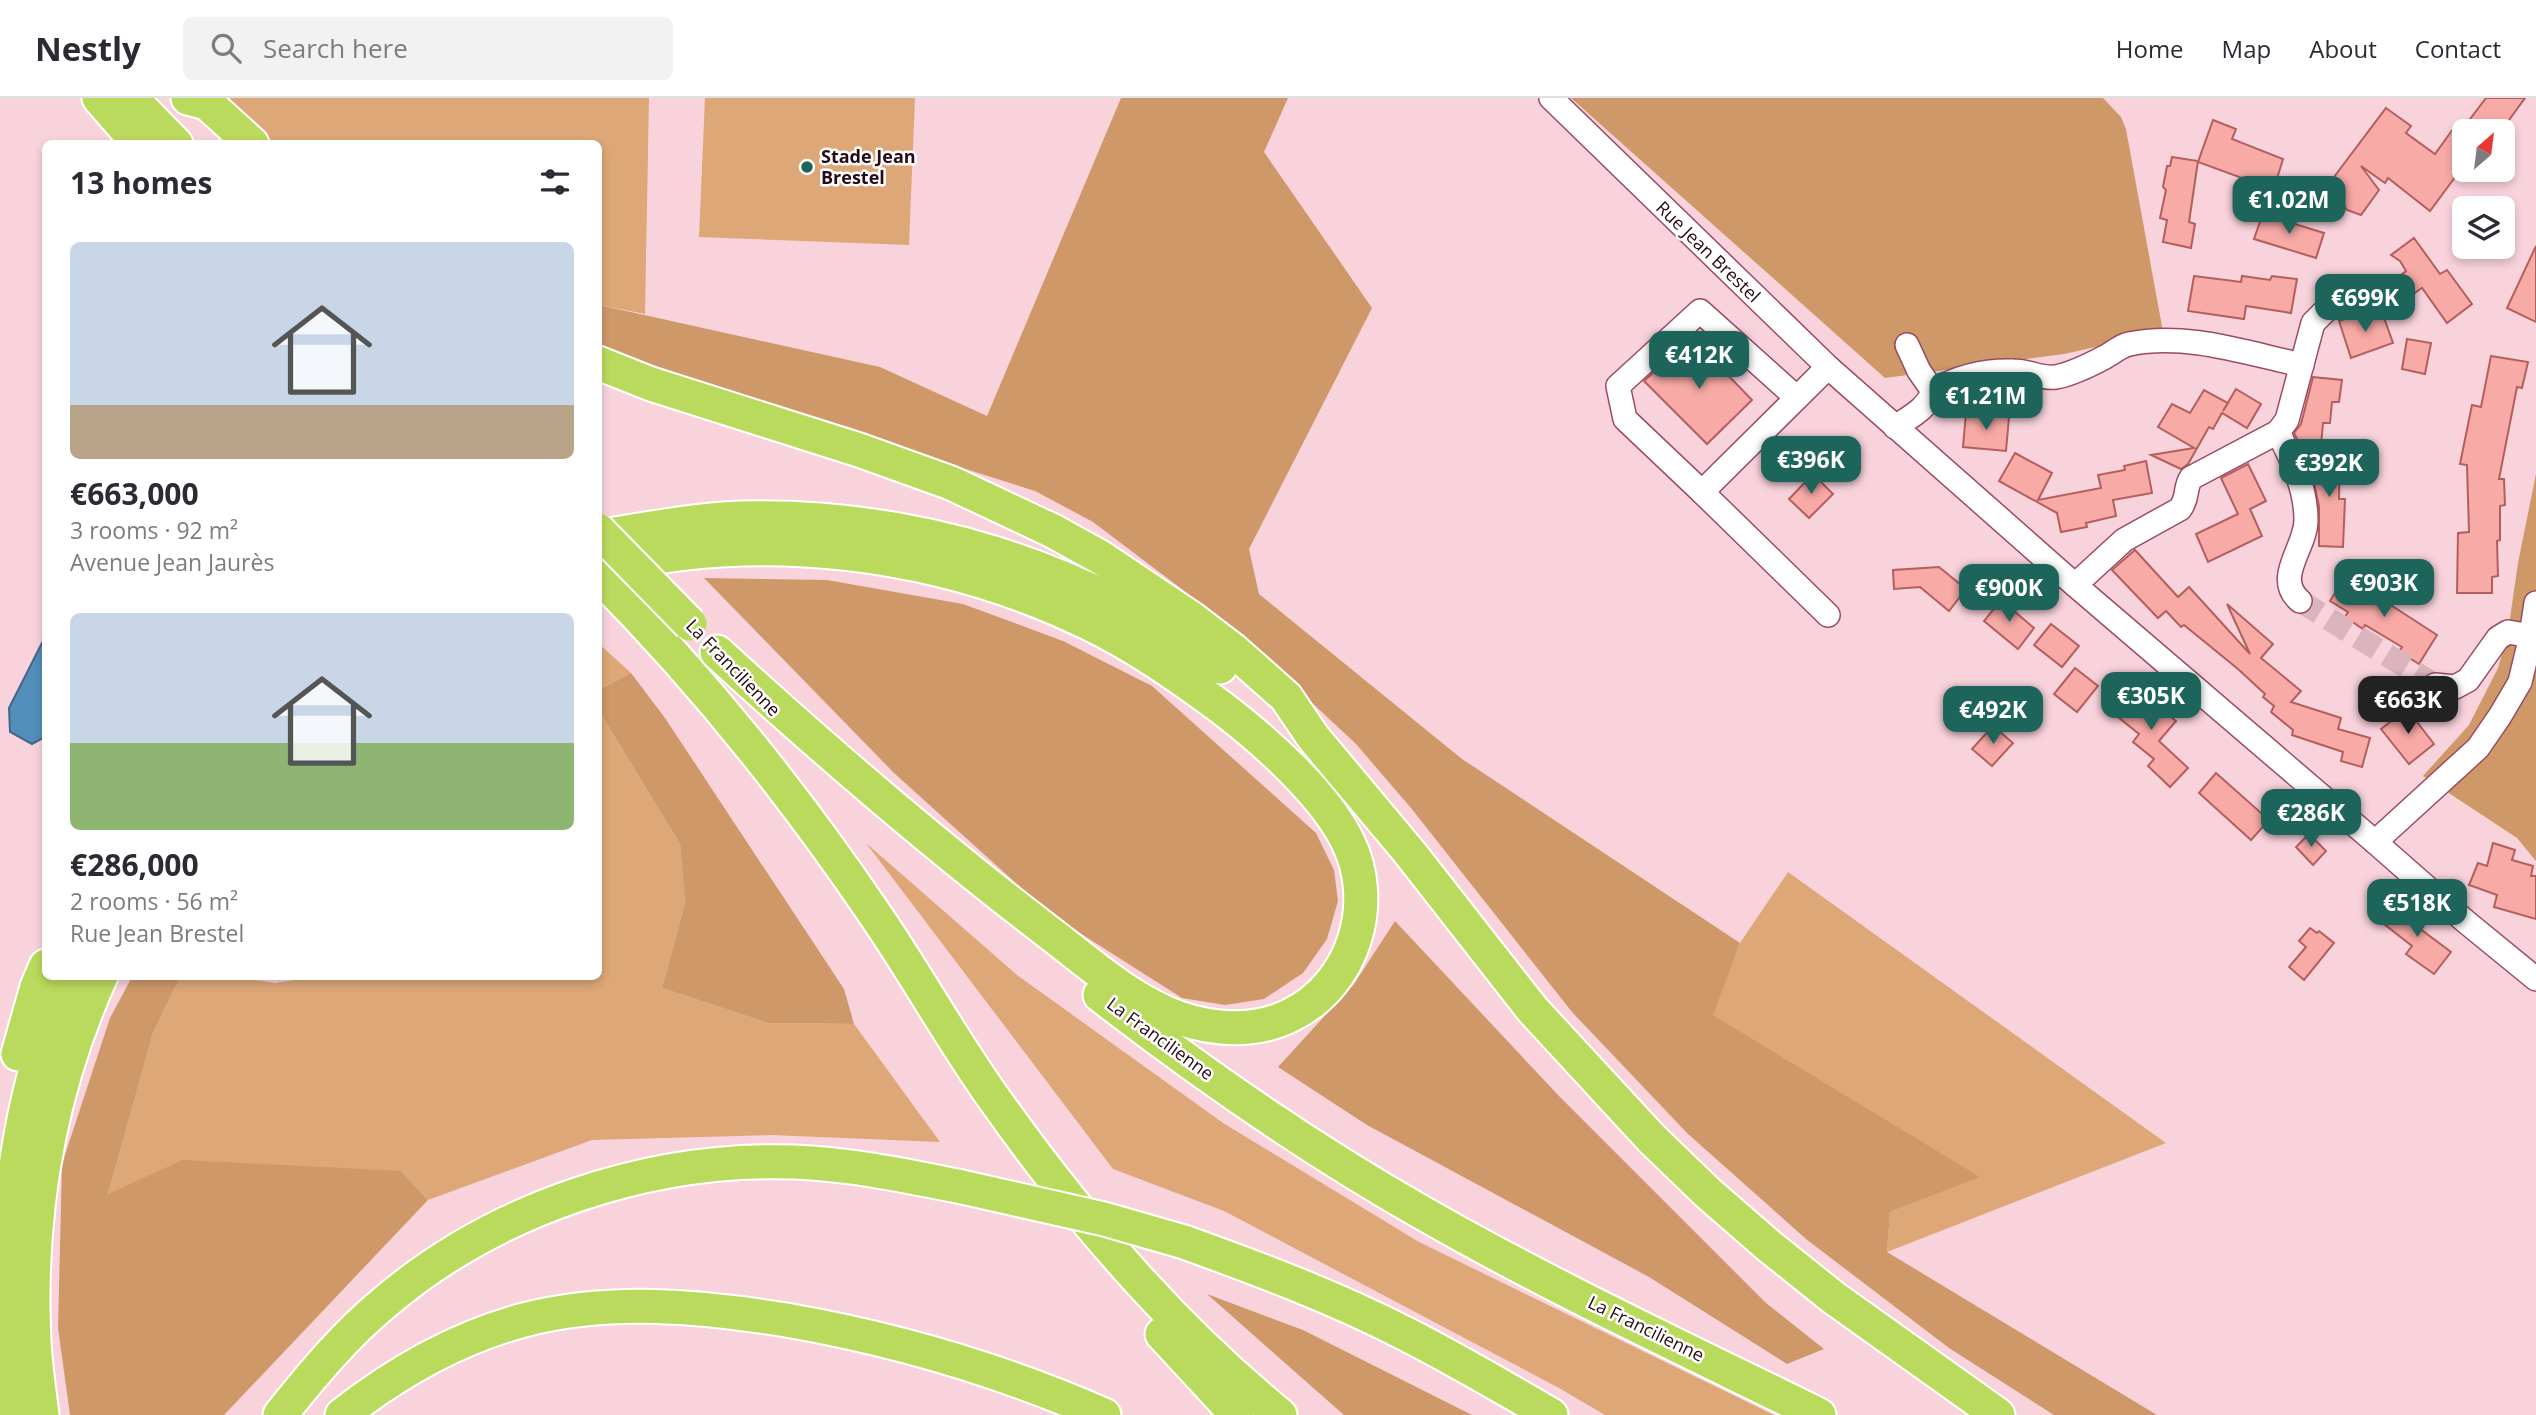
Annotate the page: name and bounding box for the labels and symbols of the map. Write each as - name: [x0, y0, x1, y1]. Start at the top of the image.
- north arrow: [2452, 119, 2515, 182]
- place label: Stade Jean Brestel: [821, 144, 916, 189]
- marker: Stade Jean Brestel: [799, 159, 815, 175]
- pin: €1.02M: [2232, 176, 2346, 236]
- street label: Rue Jean Brestel: [1651, 195, 1766, 307]
- pin: €699K: [2316, 274, 2414, 334]
- pin: €412K: [1650, 331, 1748, 391]
- pin: €1.21M: [1929, 372, 2043, 432]
- pin: €396K: [1762, 436, 1860, 496]
- pin: €392K: [2280, 440, 2378, 499]
- pin: €903K: [2335, 560, 2433, 619]
- pin: €900K: [1960, 564, 2058, 624]
- street label: La Francilienne: [681, 614, 786, 721]
- pin: €305K: [2102, 672, 2200, 732]
- pin: €663K: [2359, 676, 2457, 736]
- pin: €492K: [1944, 686, 2042, 746]
- pin: €286K: [2262, 790, 2360, 849]
- pin: €518K: [2368, 880, 2466, 939]
- street label: La Francilienne: [1102, 991, 1219, 1085]
- street label: La Francilienne: [1584, 1290, 1708, 1367]

